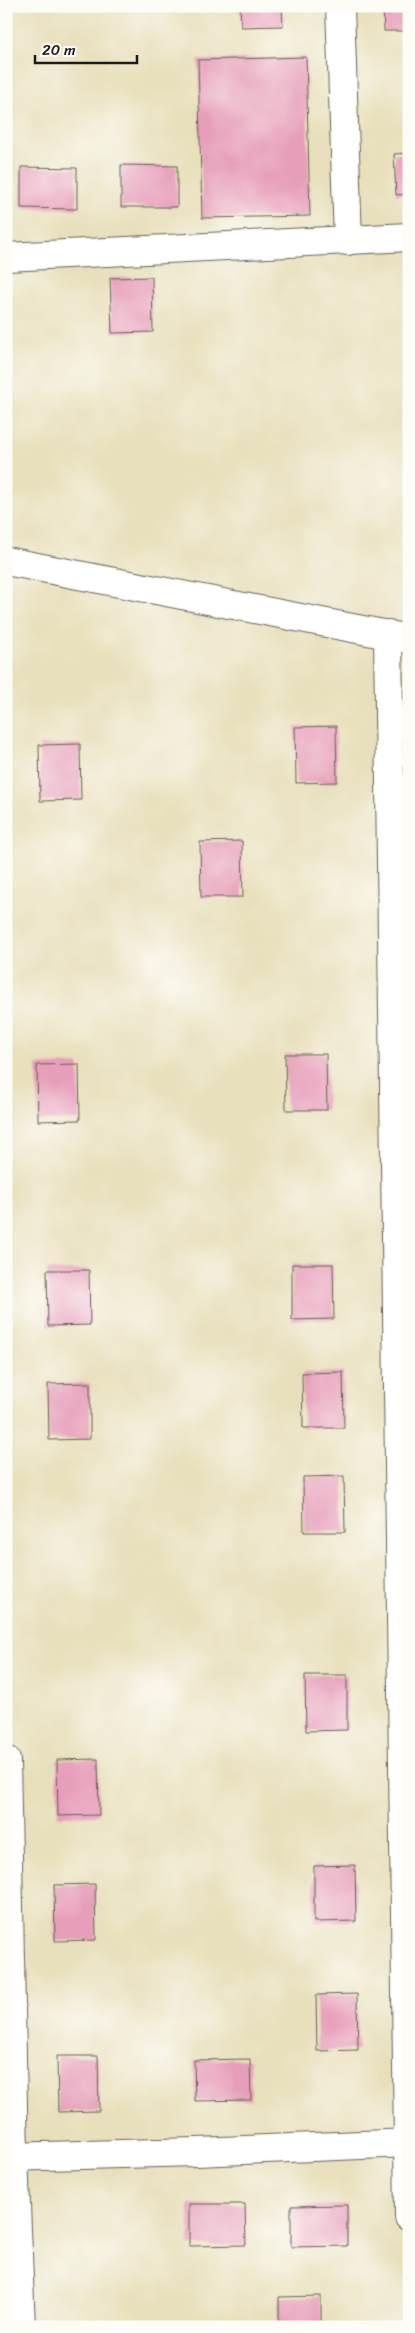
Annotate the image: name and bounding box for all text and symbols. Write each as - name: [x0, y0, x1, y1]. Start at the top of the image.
- scale bar: [35, 32, 138, 64]
- text: 20 m: [42, 37, 76, 63]

